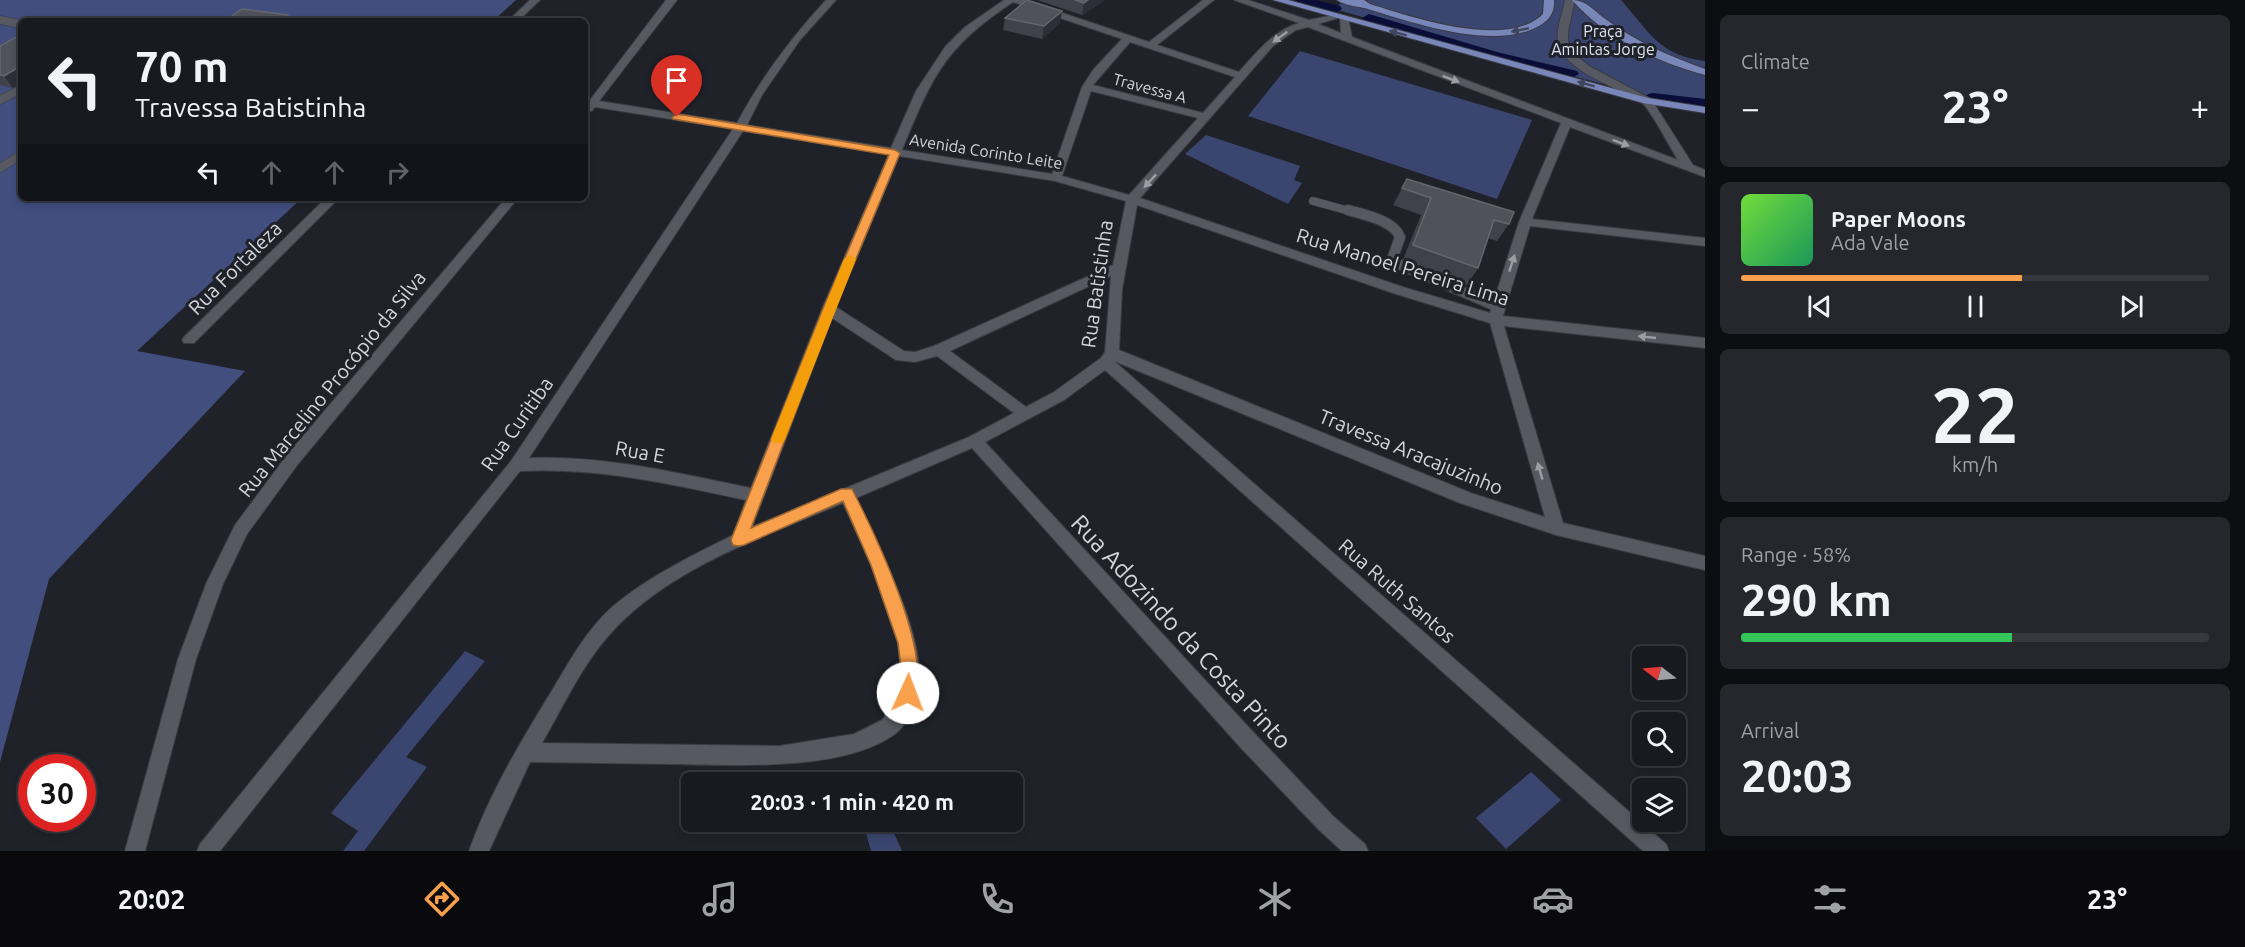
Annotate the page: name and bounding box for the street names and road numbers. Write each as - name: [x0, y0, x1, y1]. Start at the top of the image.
- street label: Travessa A: [1111, 70, 1189, 107]
- street label: Avenida Corinto Leite: [908, 130, 1064, 172]
- street label: Rua Fortaleza: [183, 216, 286, 319]
- street label: Rua Batistinha: [1076, 218, 1117, 349]
- street label: Rua Manoel Pereira Lima: [1294, 223, 1512, 310]
- street label: Rua Marcelino Procópio da Silva: [233, 266, 430, 501]
- street label: Rua Curitiba: [476, 372, 557, 475]
- street label: Travessa Aracajuzinho: [1316, 404, 1507, 499]
- street label: Rua E: [613, 436, 667, 467]
- street label: Rua Adozindo da Costa Pinto: [1066, 509, 1297, 754]
- street label: Rua Ruth Santos: [1334, 534, 1460, 647]

